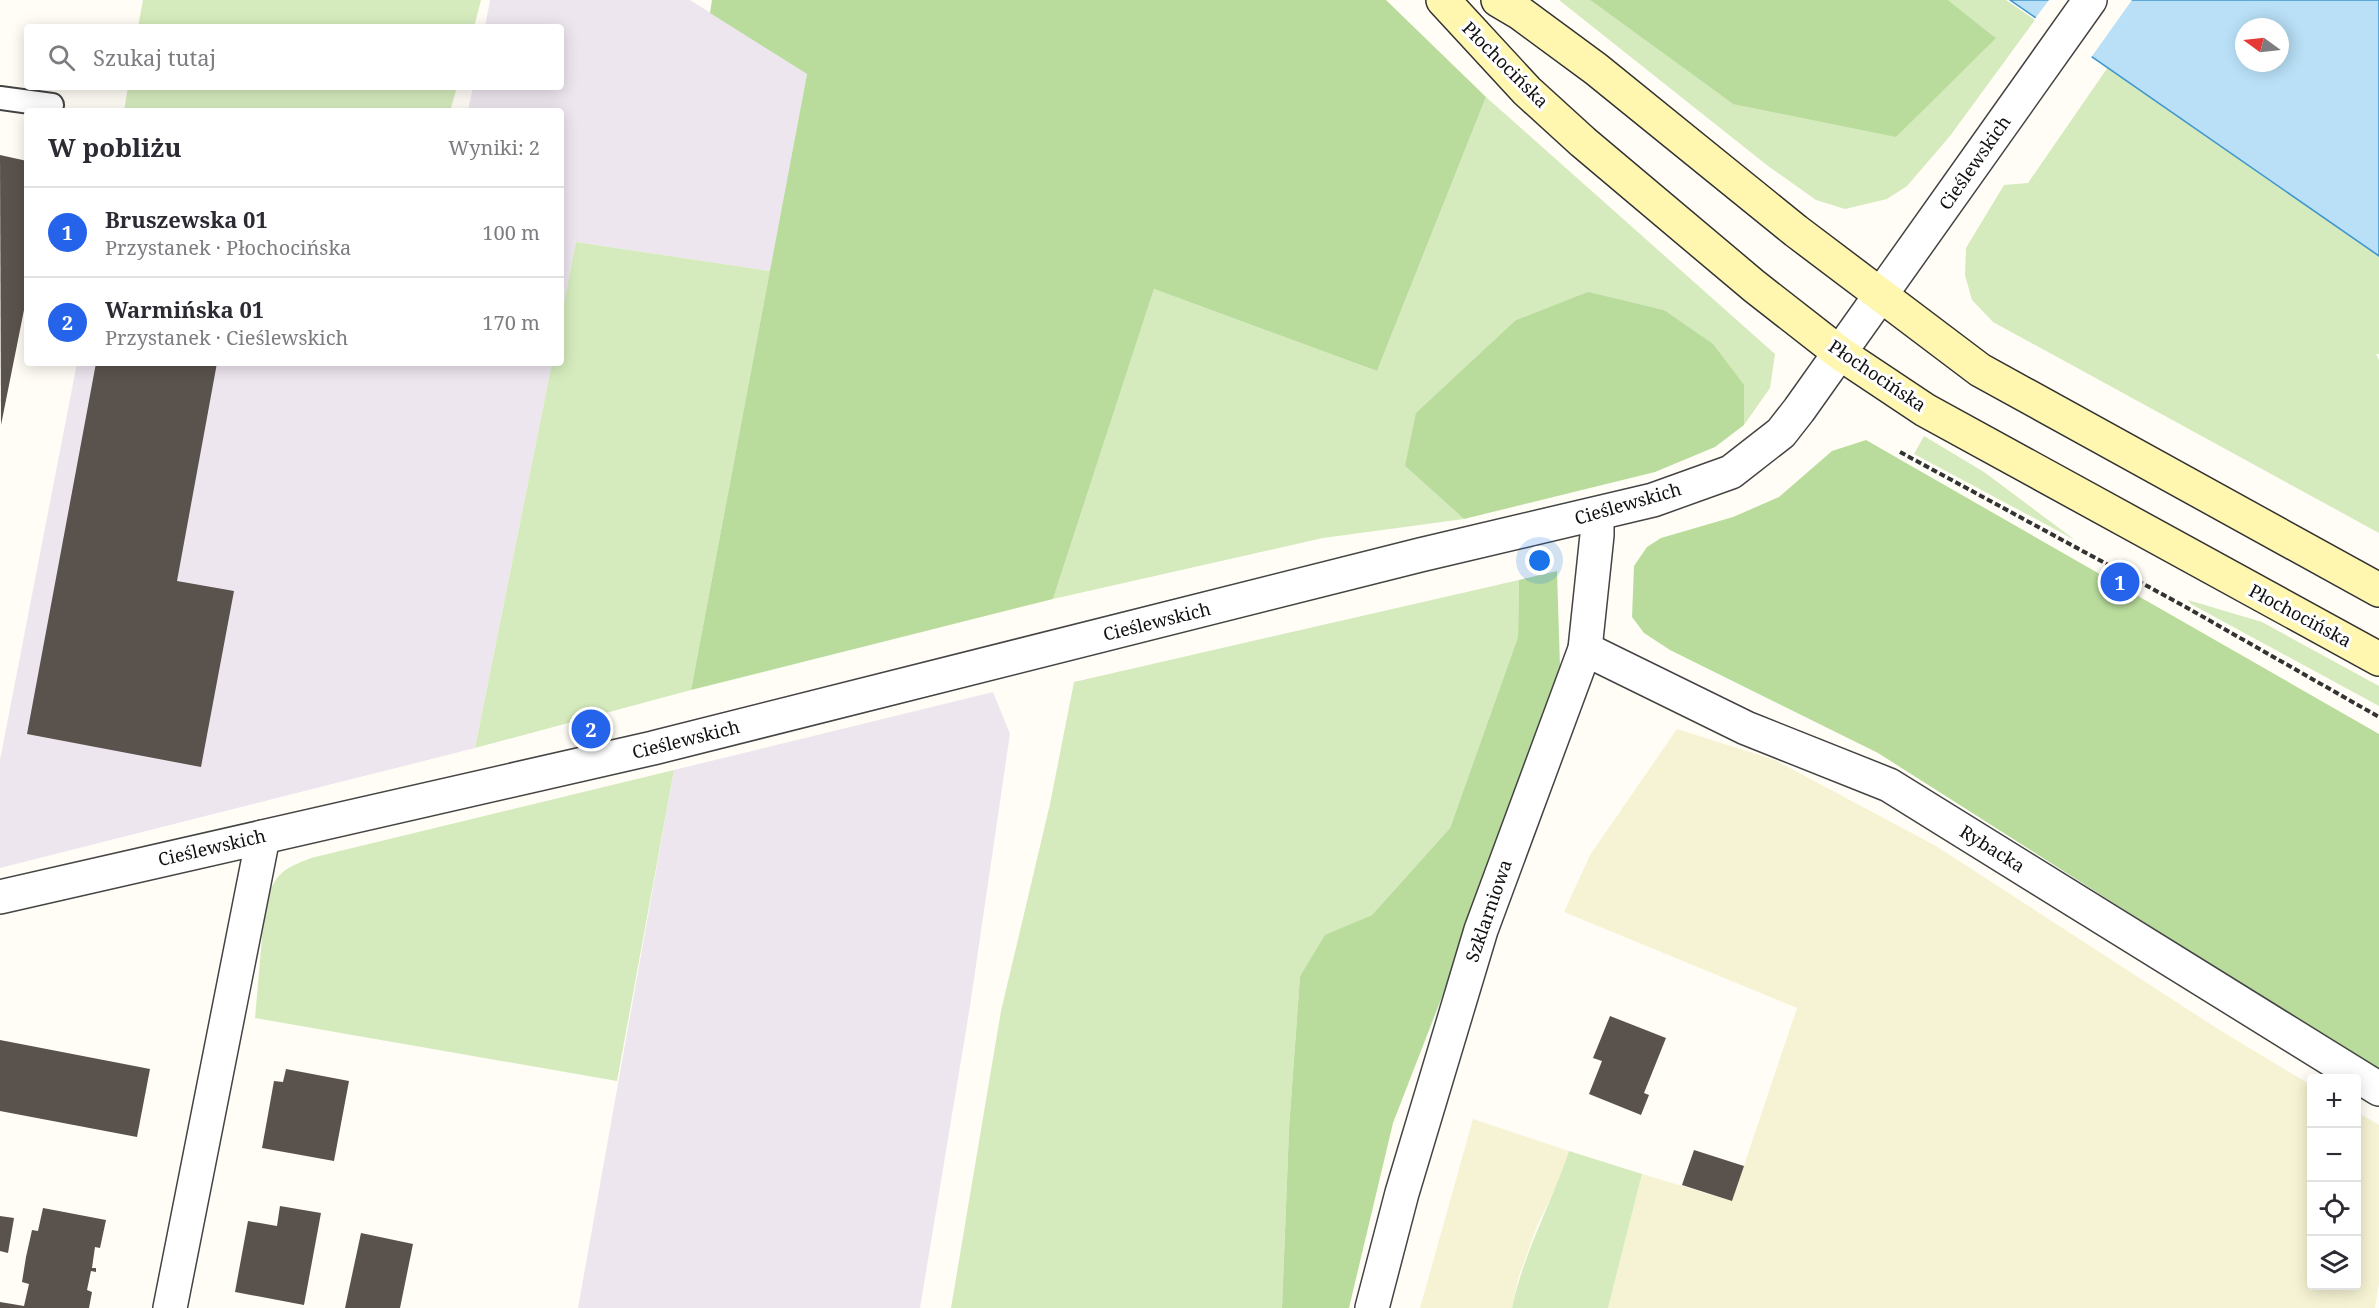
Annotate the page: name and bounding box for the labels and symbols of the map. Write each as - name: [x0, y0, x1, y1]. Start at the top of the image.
- street label: Płochocińska: [1457, 16, 1554, 113]
- north arrow: [2235, 18, 2289, 72]
- street label: Cieślewskich: [1933, 110, 2016, 214]
- street label: Płochocińska: [1824, 334, 1931, 417]
- street label: Cieślewskich: [1572, 476, 1684, 530]
- your location: [1525, 546, 1554, 575]
- pin: 1: [2100, 560, 2140, 604]
- street label: Płochocińska: [2245, 578, 2356, 652]
- street label: Cieślewskich: [1100, 596, 1213, 646]
- pin: 2: [572, 706, 610, 752]
- street label: Cieślewskich: [629, 714, 742, 764]
- street label: Rybacka: [1956, 819, 2030, 877]
- street label: Cieślewskich: [155, 823, 268, 871]
- street label: Szklarniowa: [1459, 856, 1517, 965]

